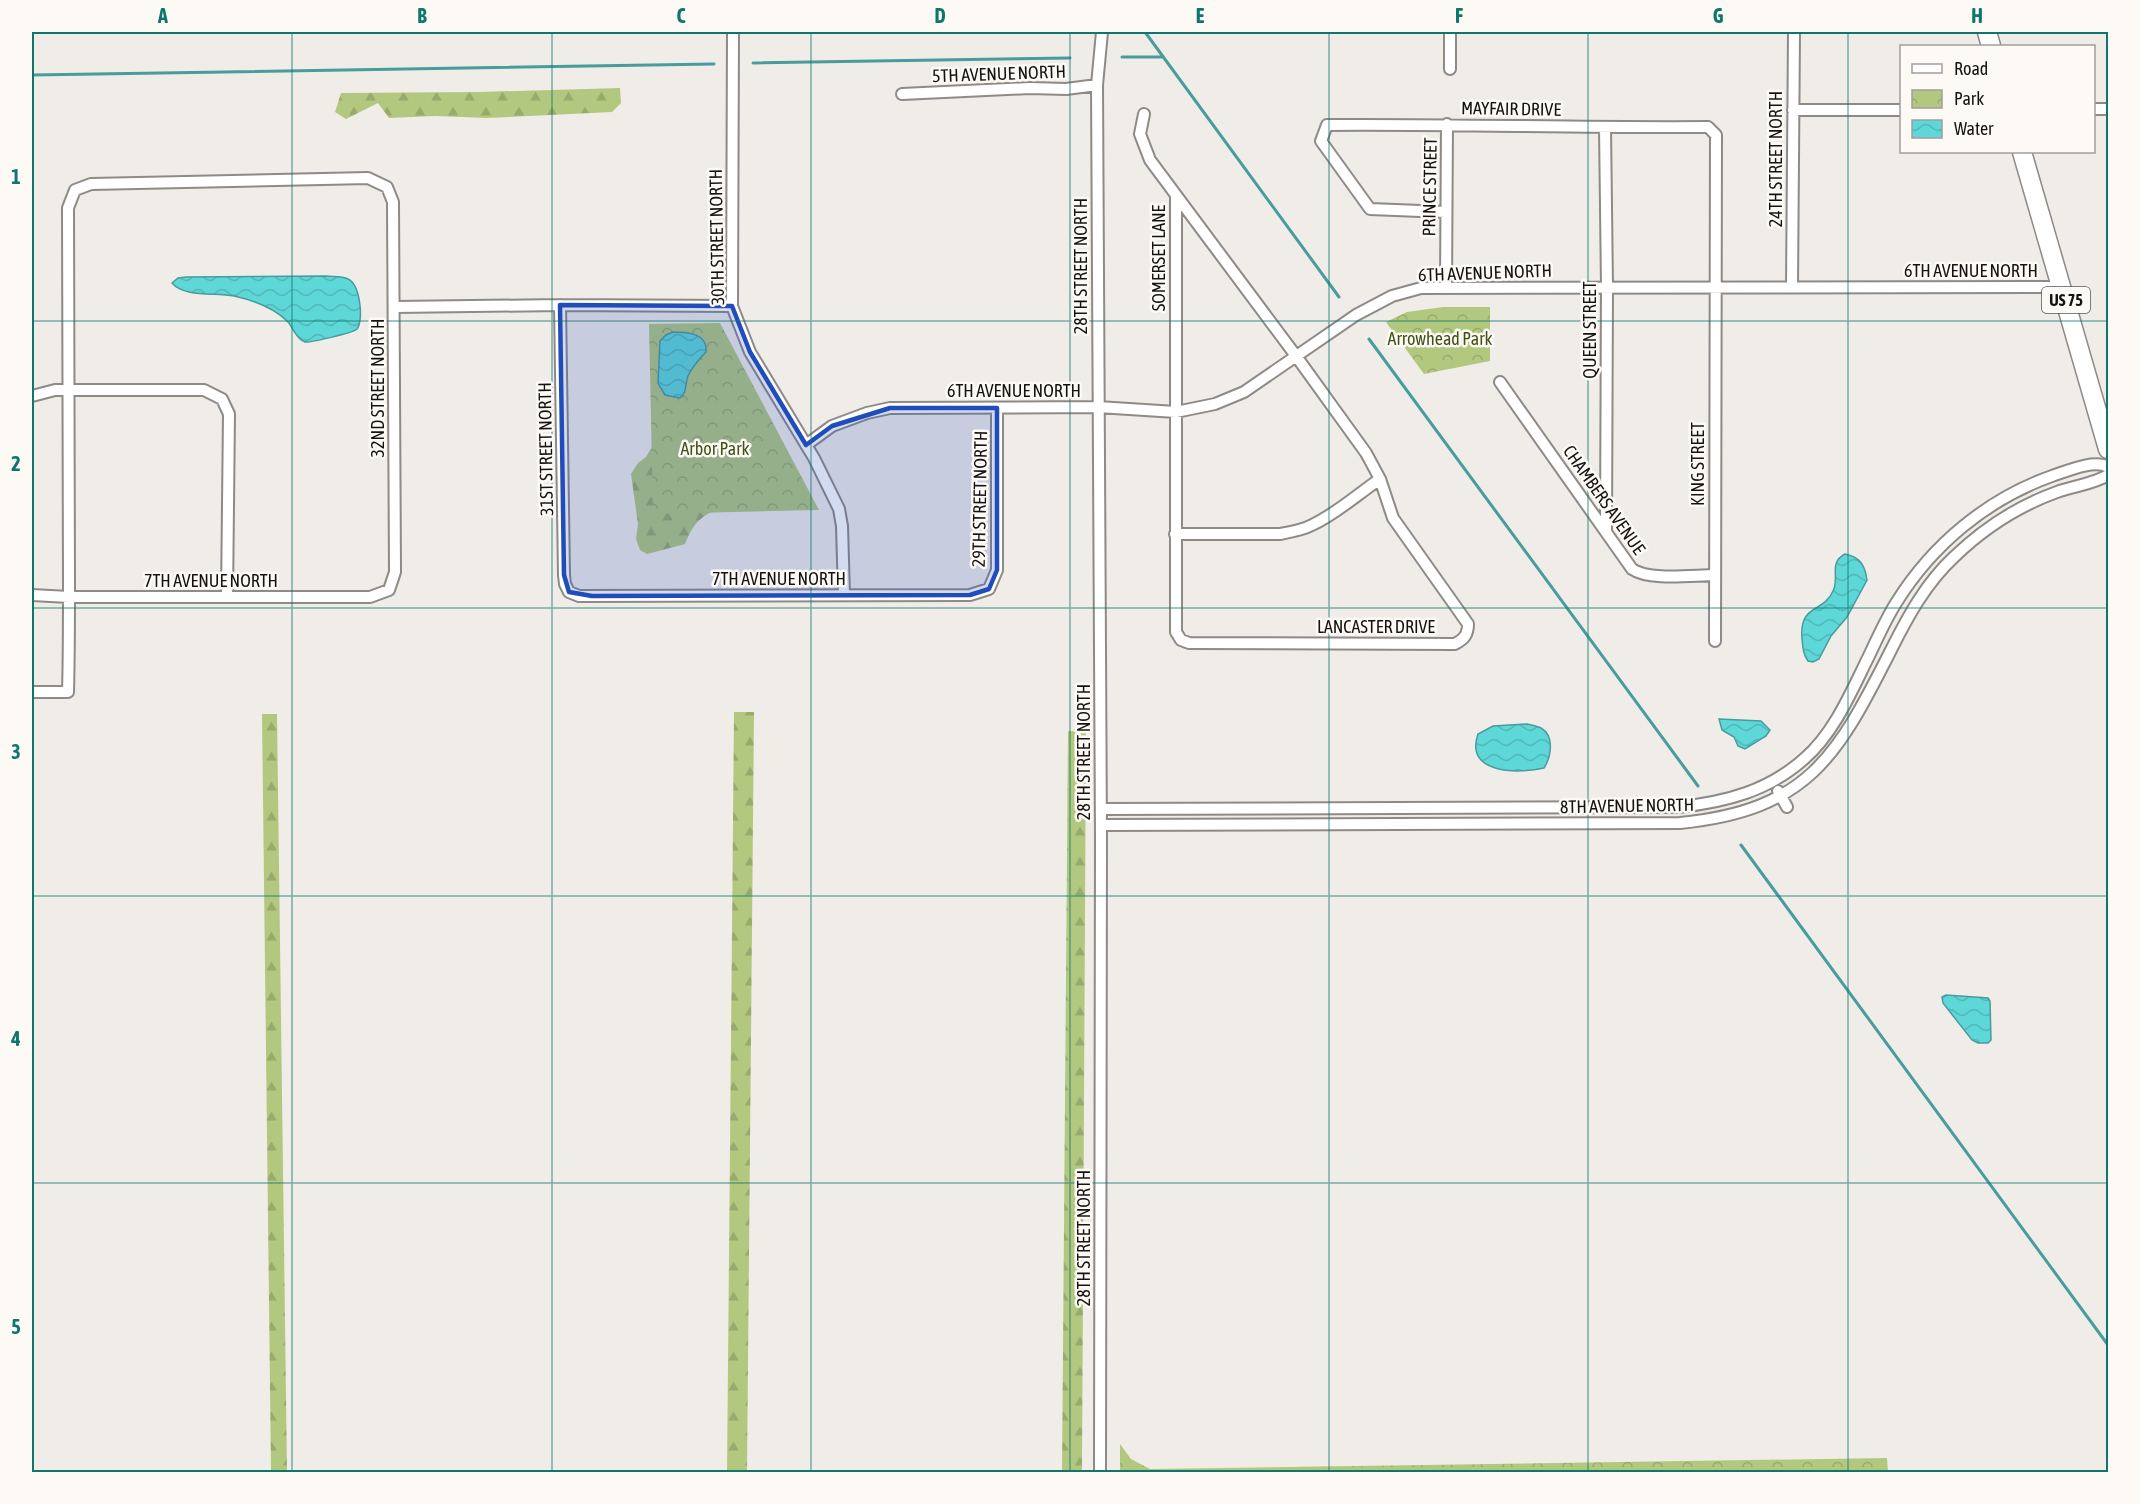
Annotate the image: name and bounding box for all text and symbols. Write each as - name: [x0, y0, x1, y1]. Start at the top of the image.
- text: A: [157, 4, 168, 27]
- text: B: [417, 4, 427, 27]
- text: C: [677, 4, 686, 27]
- text: D: [934, 4, 946, 27]
- text: E: [1196, 4, 1205, 27]
- text: F: [1455, 4, 1463, 27]
- text: G: [1713, 4, 1724, 27]
- text: H: [1971, 4, 1983, 27]
- legend: [1900, 45, 2095, 153]
- text: Road: [1954, 58, 1988, 79]
- street label: 5TH AVENUE NORTH: [932, 61, 1066, 86]
- text: Park: [1954, 88, 1984, 109]
- street label: 24TH STREET NORTH: [1765, 91, 1786, 227]
- street label: MAYFAIR DRIVE: [1461, 97, 1561, 120]
- text: Water: [1954, 118, 1994, 139]
- street label: PRINCE STREET: [1418, 137, 1441, 237]
- text: 1: [11, 165, 21, 188]
- street label: 30TH STREET NORTH: [705, 169, 728, 305]
- street label: 28TH STREET NORTH: [1070, 198, 1091, 334]
- street label: SOMERSET LANE: [1148, 204, 1169, 311]
- street label: 6TH AVENUE NORTH: [1418, 260, 1552, 285]
- street label: 6TH AVENUE NORTH: [1904, 260, 2038, 281]
- street label: QUEEN STREET: [1579, 281, 1600, 379]
- road number: US 75: [2042, 287, 2090, 313]
- street label: 32ND STREET NORTH: [367, 319, 388, 457]
- park label: Arrowhead Park: [1388, 328, 1492, 349]
- street label: 6TH AVENUE NORTH: [947, 380, 1081, 401]
- street label: 31ST STREET NORTH: [534, 382, 557, 516]
- street label: KING STREET: [1687, 422, 1708, 506]
- street label: 29TH STREET NORTH: [968, 431, 991, 567]
- park label: Arbor Park: [681, 438, 750, 459]
- street label: CHAMBERS AVENUE: [1559, 441, 1650, 559]
- text: 2: [11, 452, 21, 475]
- street label: 7TH AVENUE NORTH: [712, 568, 846, 589]
- street label: 7TH AVENUE NORTH: [144, 570, 278, 591]
- street label: LANCASTER DRIVE: [1317, 616, 1435, 637]
- street label: 28TH STREET NORTH: [1073, 684, 1094, 820]
- text: 3: [11, 740, 21, 763]
- street label: 8TH AVENUE NORTH: [1560, 794, 1694, 817]
- text: 4: [10, 1027, 21, 1050]
- street label: 28TH STREET NORTH: [1073, 1170, 1094, 1306]
- text: 5: [11, 1315, 21, 1338]

